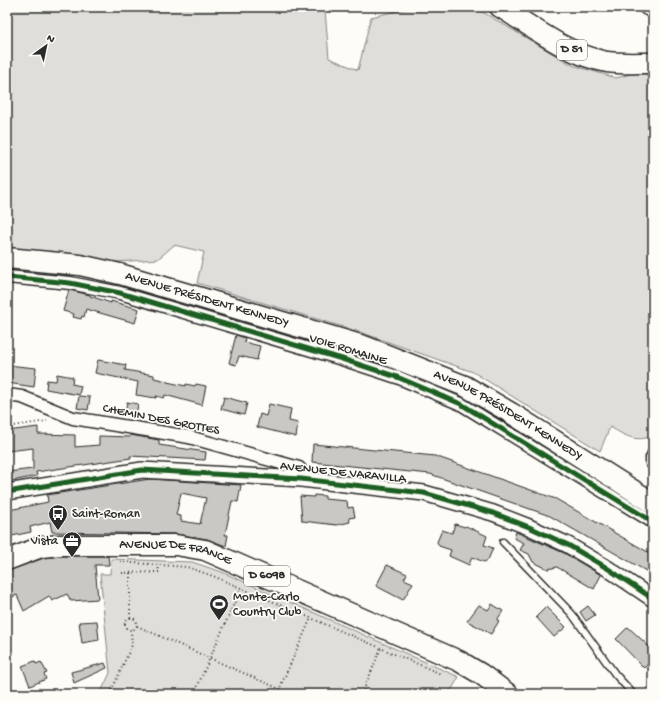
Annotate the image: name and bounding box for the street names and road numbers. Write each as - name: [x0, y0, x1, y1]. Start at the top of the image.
- road number: D 51: [557, 40, 587, 60]
- street label: AVENUE PRÉSIDENT KENNEDY: [123, 268, 290, 331]
- street label: VOIE ROMAINE: [306, 331, 389, 369]
- street label: AVENUE PRÉSIDENT KENNEDY: [431, 367, 585, 464]
- street label: CHEMIN DES GROTTES: [101, 401, 222, 439]
- street label: AVENUE DE VARAVILLA: [279, 459, 408, 487]
- street label: AVENUE DE FRANCE: [119, 538, 235, 569]
- road number: D 6098: [244, 566, 290, 586]

